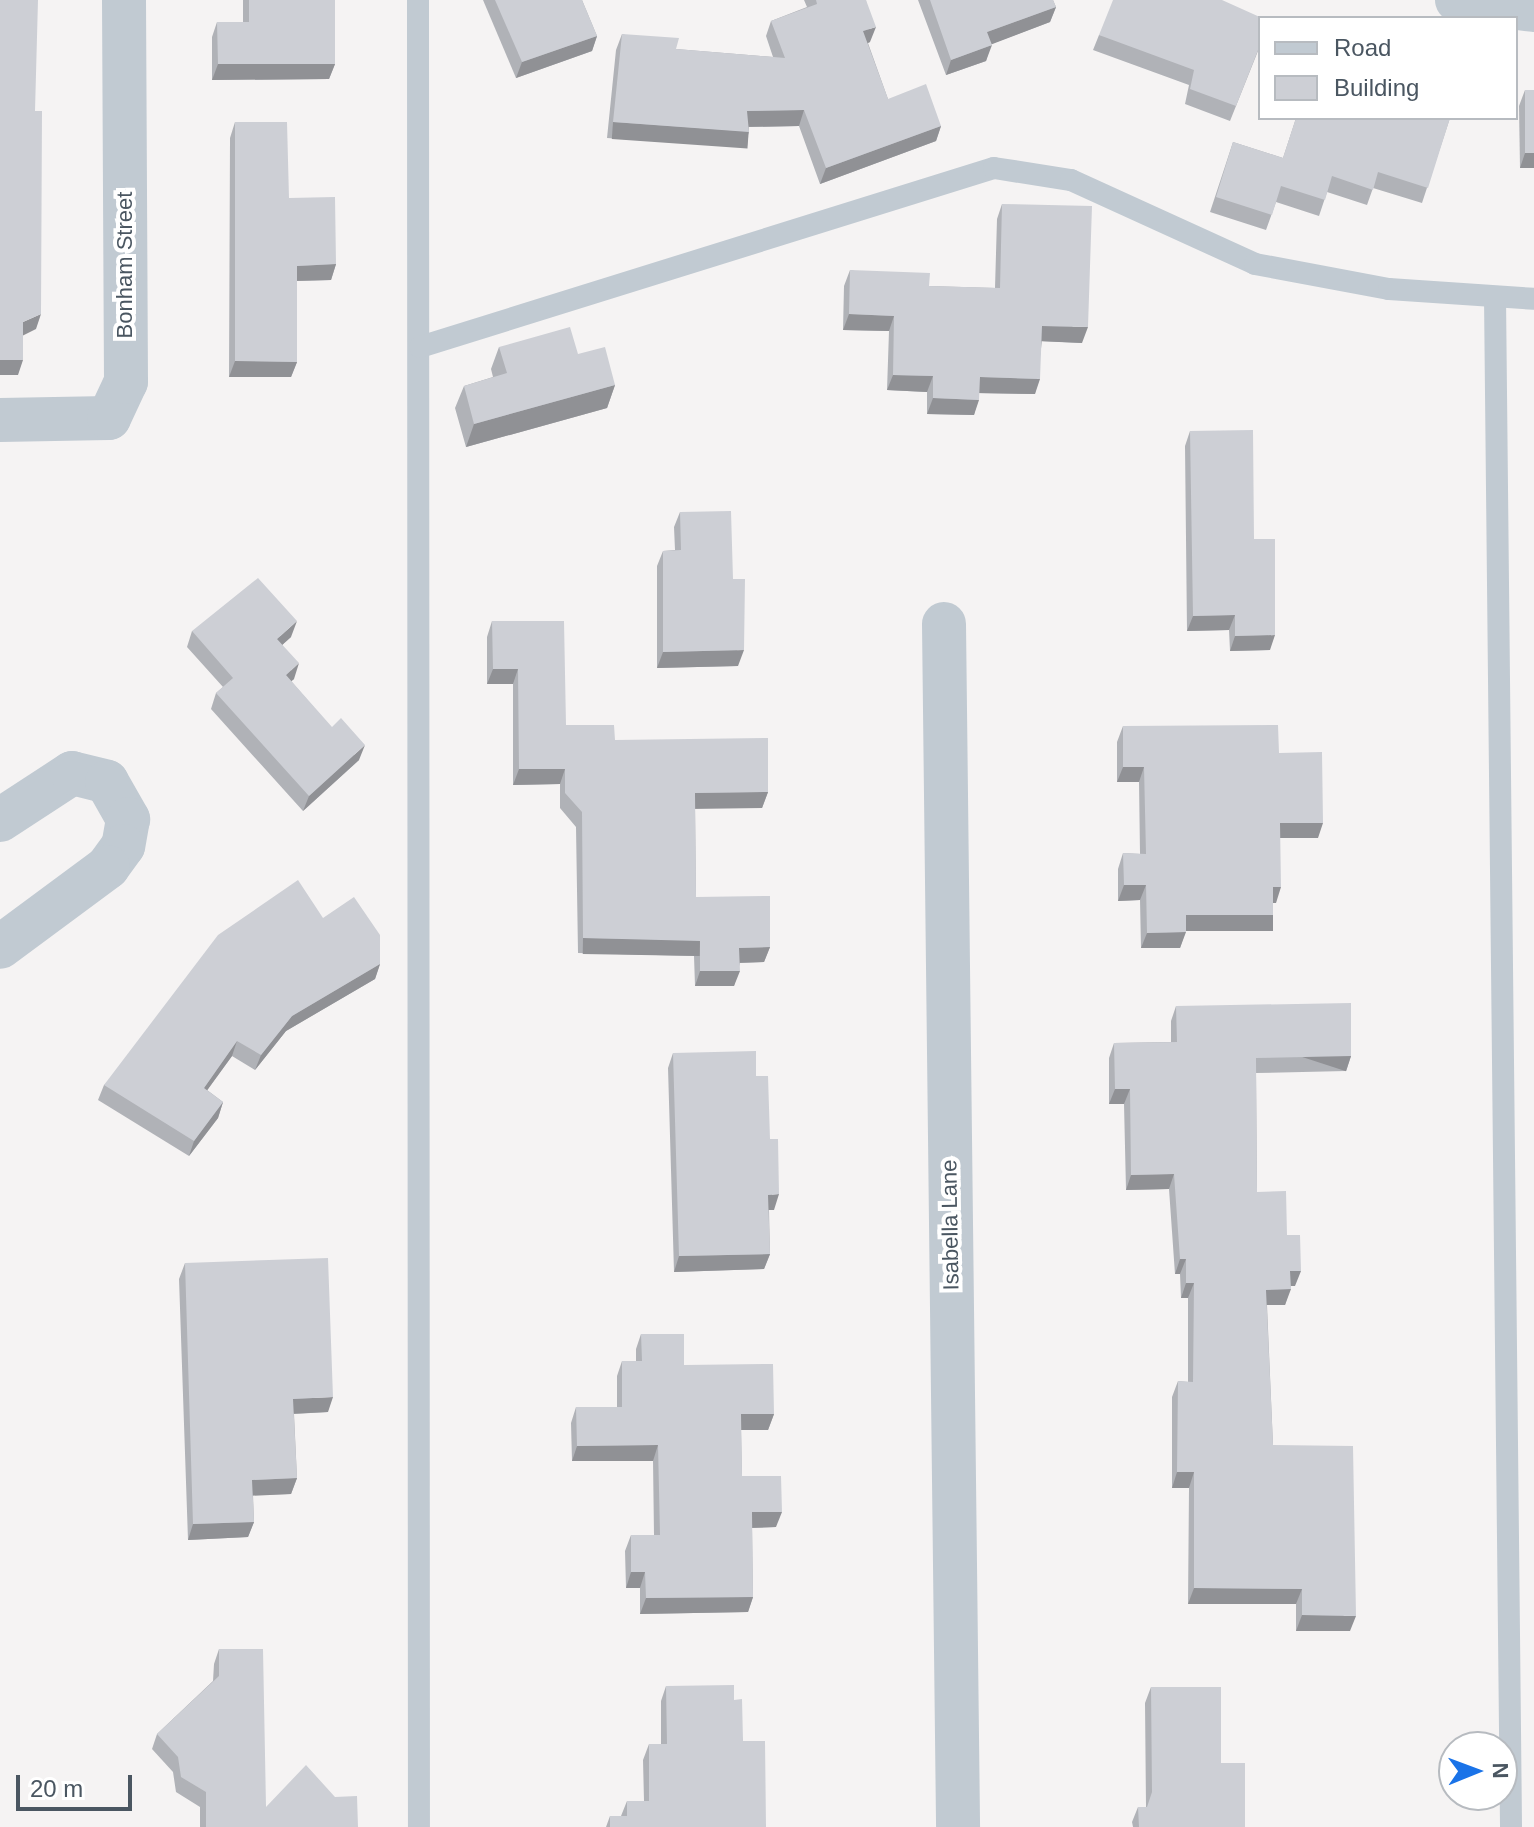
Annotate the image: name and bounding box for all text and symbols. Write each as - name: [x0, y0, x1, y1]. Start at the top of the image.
- legend: [1258, 16, 1518, 120]
- text: Road: [1334, 34, 1391, 61]
- text: Building: [1334, 74, 1419, 101]
- street label: Bonham Street: [112, 192, 138, 338]
- street label: Isabella Lane: [936, 1159, 964, 1291]
- north arrow: [1438, 1731, 1518, 1811]
- scale bar: [20, 1759, 136, 1809]
- text: N: [1488, 1762, 1513, 1779]
- text: 20 m: [30, 1775, 83, 1802]

